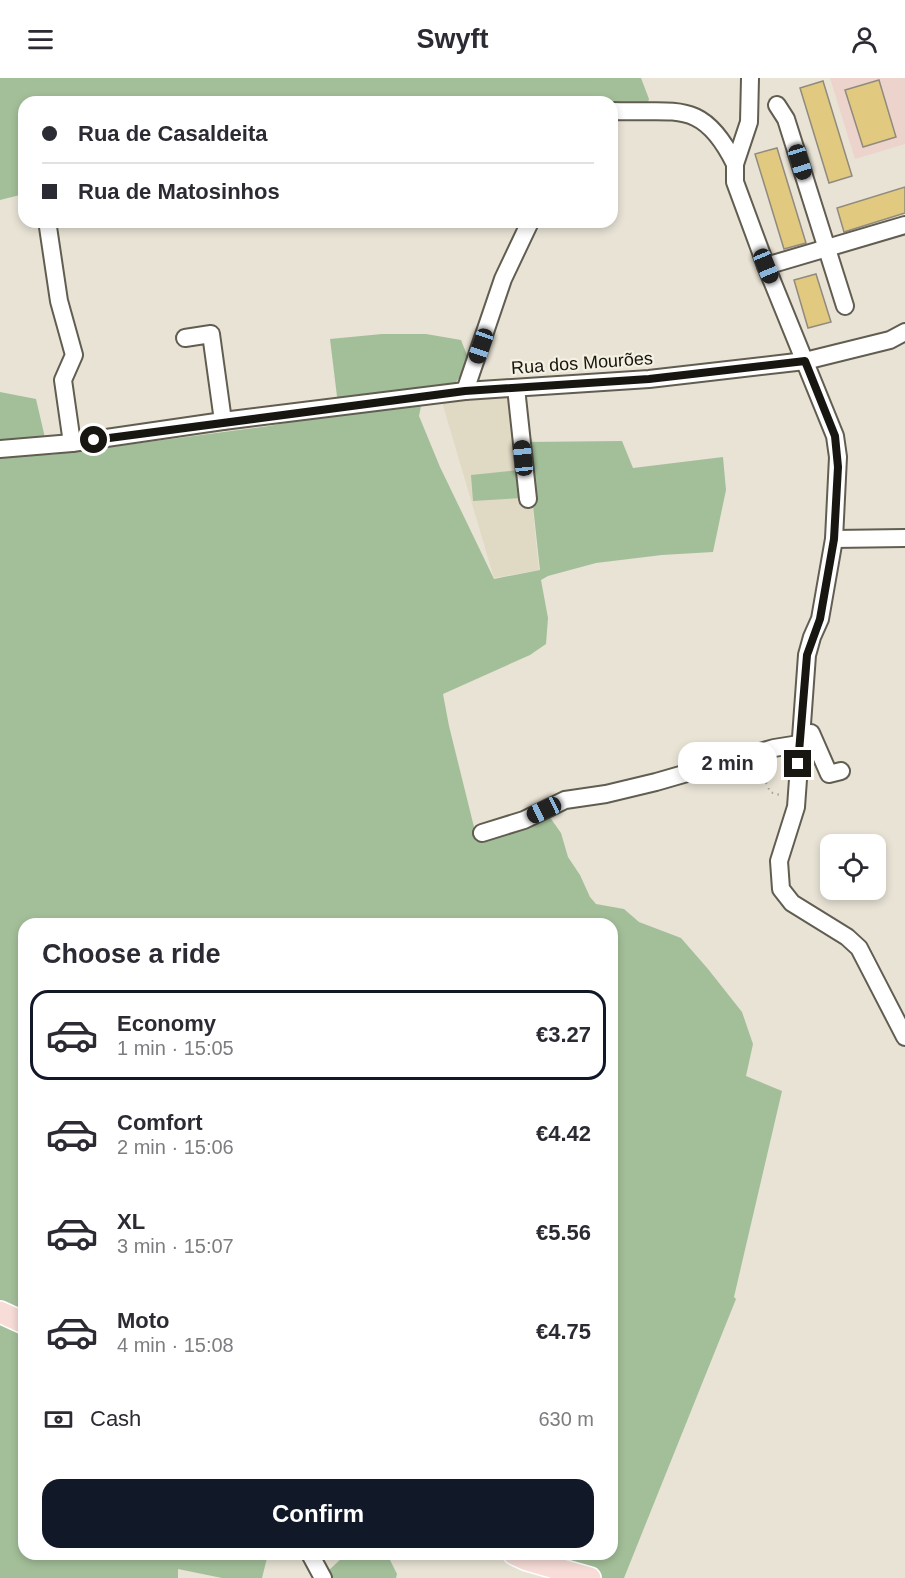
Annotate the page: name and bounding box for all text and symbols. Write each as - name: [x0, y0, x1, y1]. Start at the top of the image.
- icon: menu: [24, 23, 57, 56]
- icon: person: [848, 23, 881, 56]
- text: Swyft: [416, 24, 489, 54]
- text: Rua de Casaldeita: [78, 121, 268, 146]
- car: [786, 142, 814, 182]
- text: Rua de Matosinhos: [78, 179, 280, 204]
- car: [751, 246, 781, 286]
- car: [467, 326, 495, 366]
- street label: Rua dos Mourões: [510, 348, 654, 378]
- route start: [80, 426, 107, 453]
- car: [512, 439, 534, 477]
- callout: 2 min: [678, 743, 777, 785]
- route end: [784, 750, 811, 777]
- text: 2 min: [701, 752, 754, 774]
- car: [524, 794, 564, 826]
- map controls: [820, 834, 886, 900]
- button: locate: [820, 834, 886, 900]
- text: Choose a ride: [42, 939, 221, 969]
- icon: car: [45, 1008, 99, 1062]
- text: Economy: [117, 1011, 216, 1036]
- text: €3.27: [536, 1022, 591, 1047]
- text: 1 min · 15:05: [117, 1037, 234, 1059]
- icon: car: [45, 1107, 99, 1161]
- text: Comfort: [117, 1110, 203, 1135]
- text: €4.42: [536, 1121, 591, 1146]
- text: 2 min · 15:06: [117, 1136, 234, 1158]
- icon: car: [45, 1206, 99, 1260]
- text: XL: [117, 1209, 145, 1234]
- text: €5.56: [536, 1220, 591, 1245]
- text: 3 min · 15:07: [117, 1235, 234, 1257]
- icon: car: [45, 1305, 99, 1359]
- text: Moto: [117, 1308, 170, 1333]
- text: €4.75: [536, 1319, 591, 1344]
- text: 4 min · 15:08: [117, 1334, 234, 1356]
- icon: cash: [42, 1403, 75, 1436]
- text: Cash: [90, 1406, 141, 1431]
- text: 630 m: [538, 1408, 594, 1430]
- button: Confirm: [42, 1479, 594, 1548]

